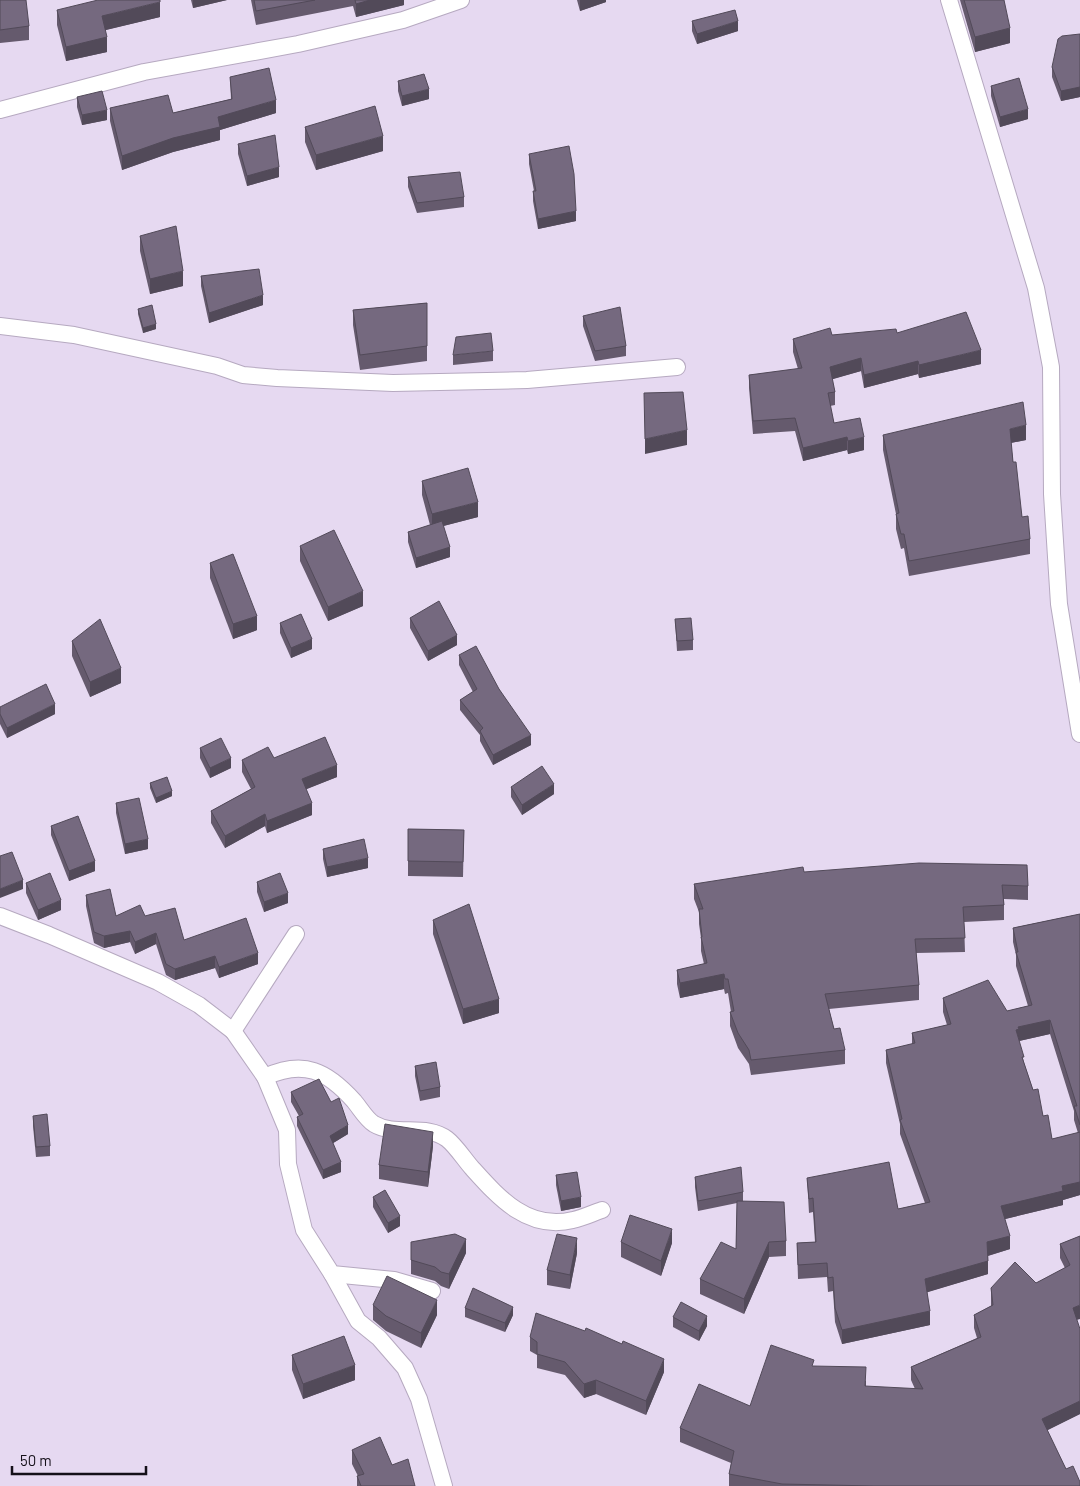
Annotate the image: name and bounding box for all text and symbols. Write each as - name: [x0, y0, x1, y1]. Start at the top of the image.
- scale bar: [12, 1444, 146, 1476]
- text: 50 m: [20, 1451, 52, 1469]

